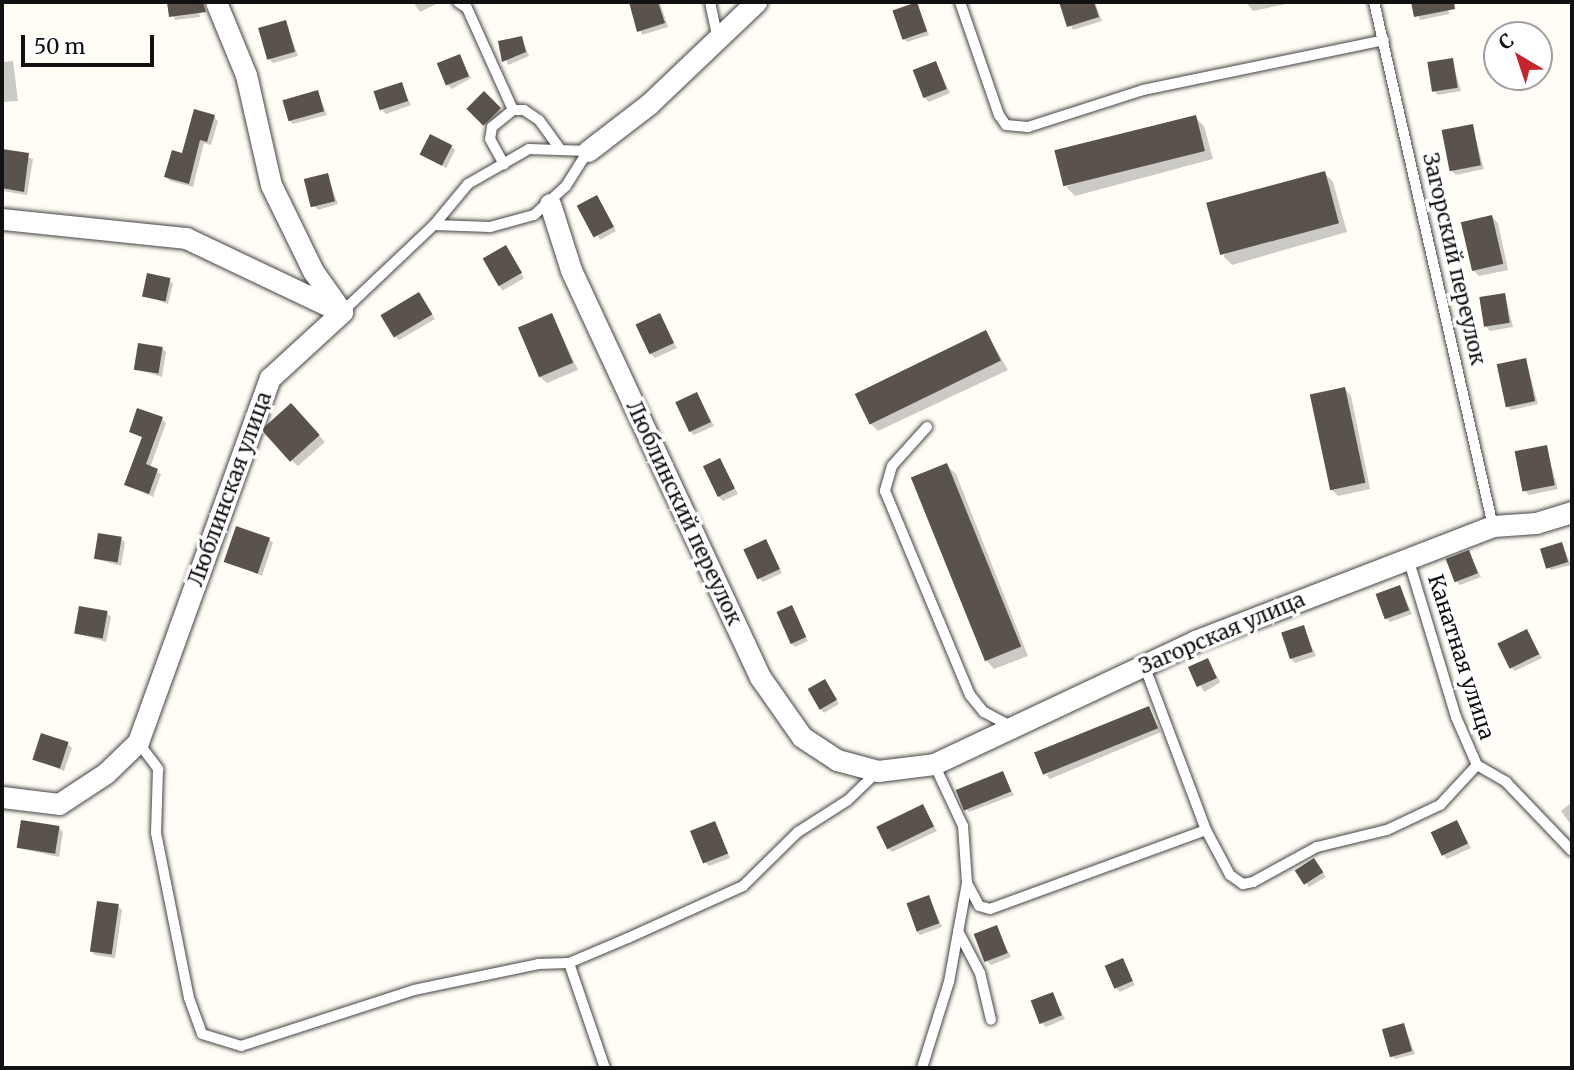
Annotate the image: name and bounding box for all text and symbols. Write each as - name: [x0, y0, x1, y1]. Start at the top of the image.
- scale bar: [24, 21, 158, 65]
- north arrow: [1483, 21, 1553, 91]
- text: С: [1494, 28, 1518, 55]
- text: 50 m: [34, 33, 85, 60]
- street label: Загорский переулок: [1417, 150, 1491, 368]
- street label: Люблинская улица: [183, 388, 277, 590]
- street label: Люблинский переулок: [621, 397, 747, 629]
- street label: Канатная улица: [1422, 571, 1500, 743]
- street label: Загорская улица: [1135, 587, 1309, 679]

